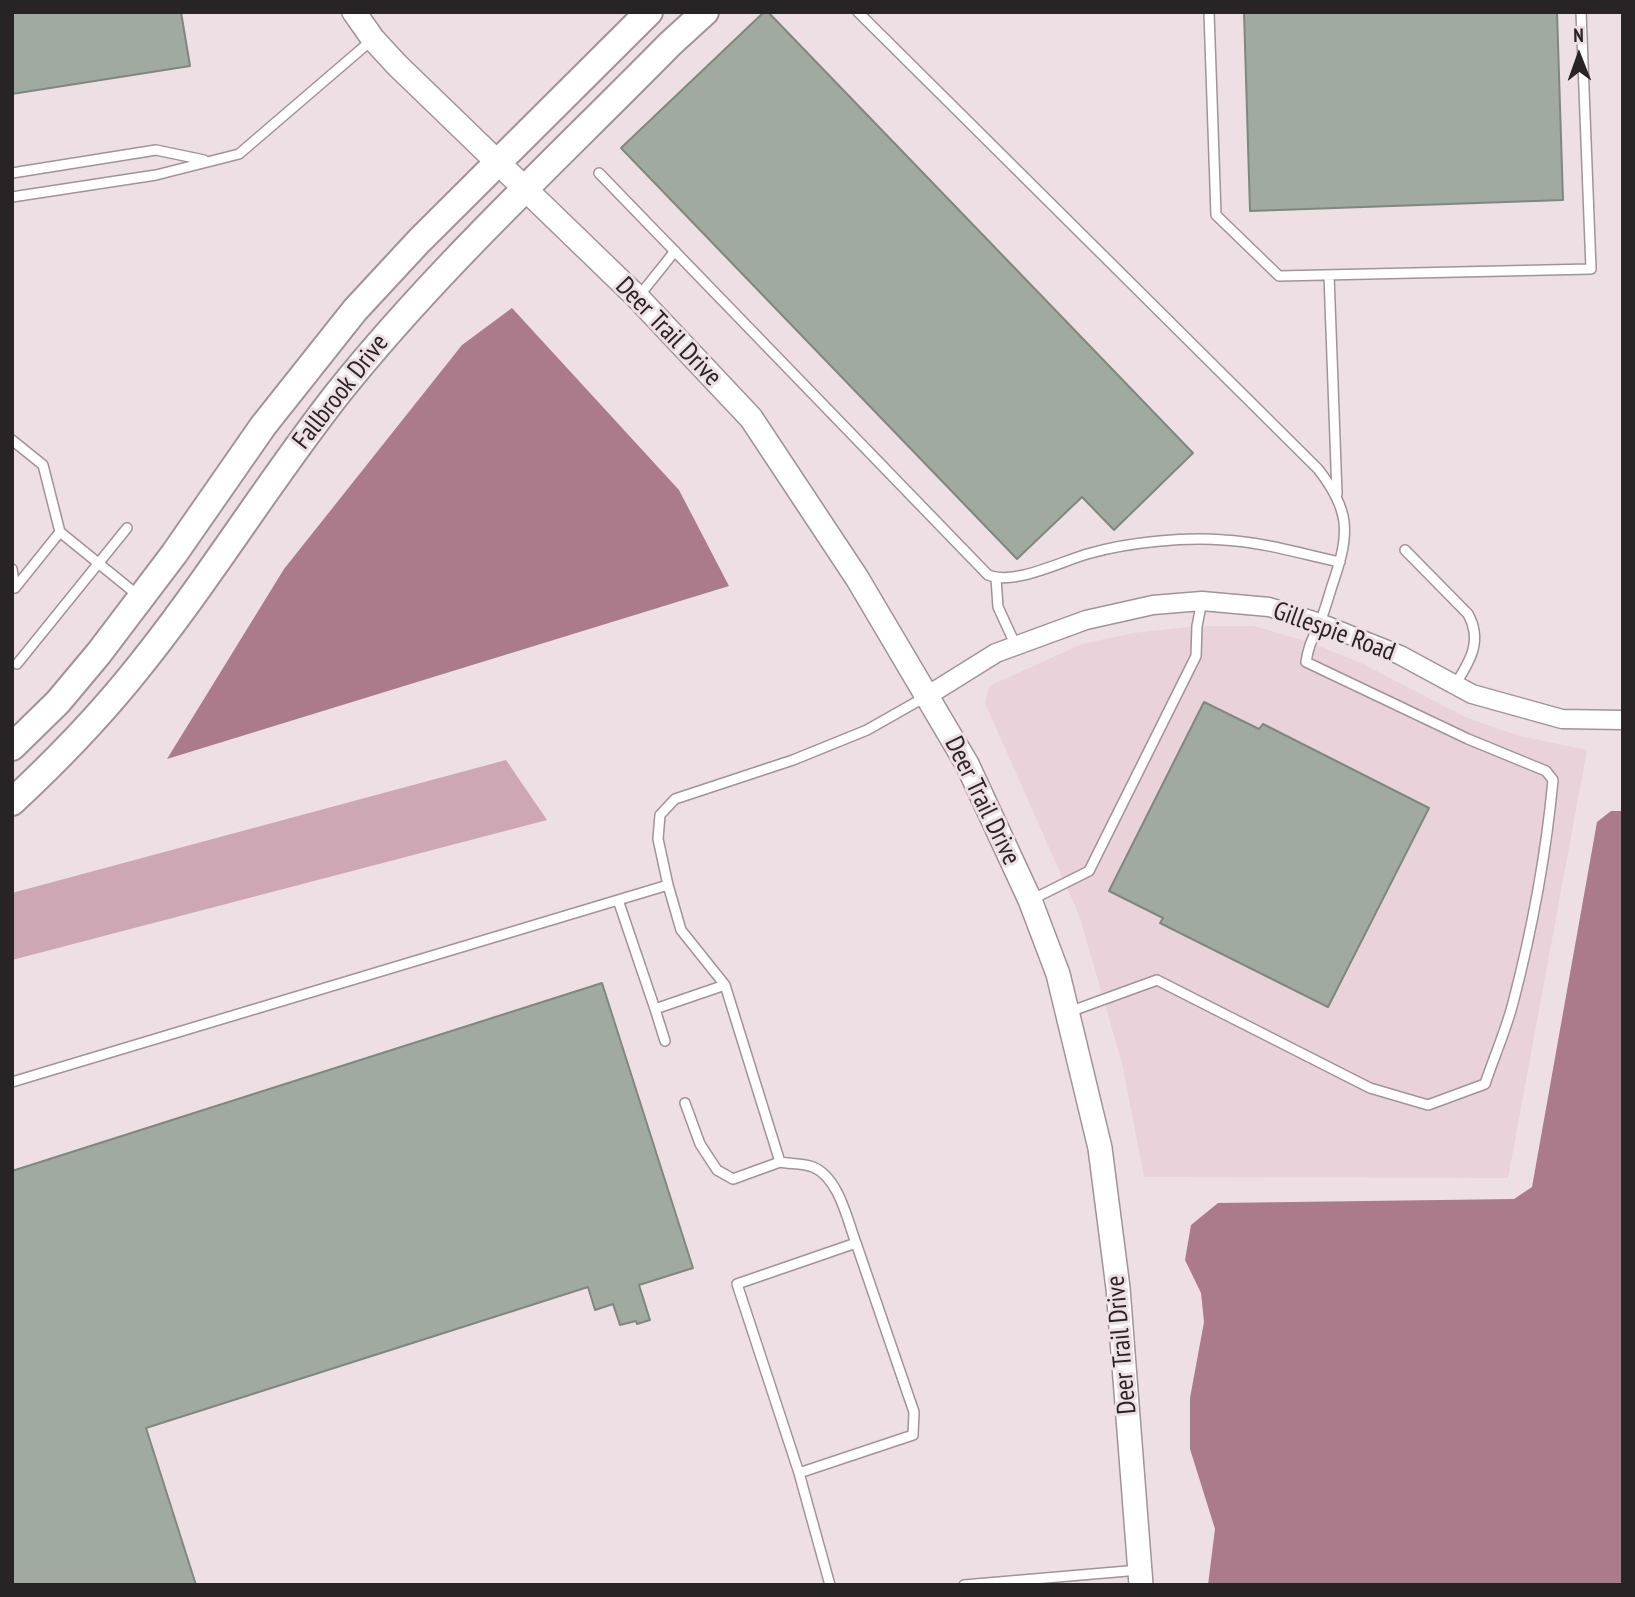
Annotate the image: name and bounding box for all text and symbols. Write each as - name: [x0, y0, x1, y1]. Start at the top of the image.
- north arrow: [1544, 21, 1614, 91]
- text: N: [1573, 23, 1584, 47]
- street label: Deer Trail Drive: [609, 271, 727, 393]
- street label: Fallbrook Drive: [287, 328, 395, 456]
- street label: Gillespie Road: [1269, 596, 1399, 668]
- street label: Deer Trail Drive: [938, 732, 1026, 870]
- street label: Deer Trail Drive: [1100, 1274, 1144, 1416]

